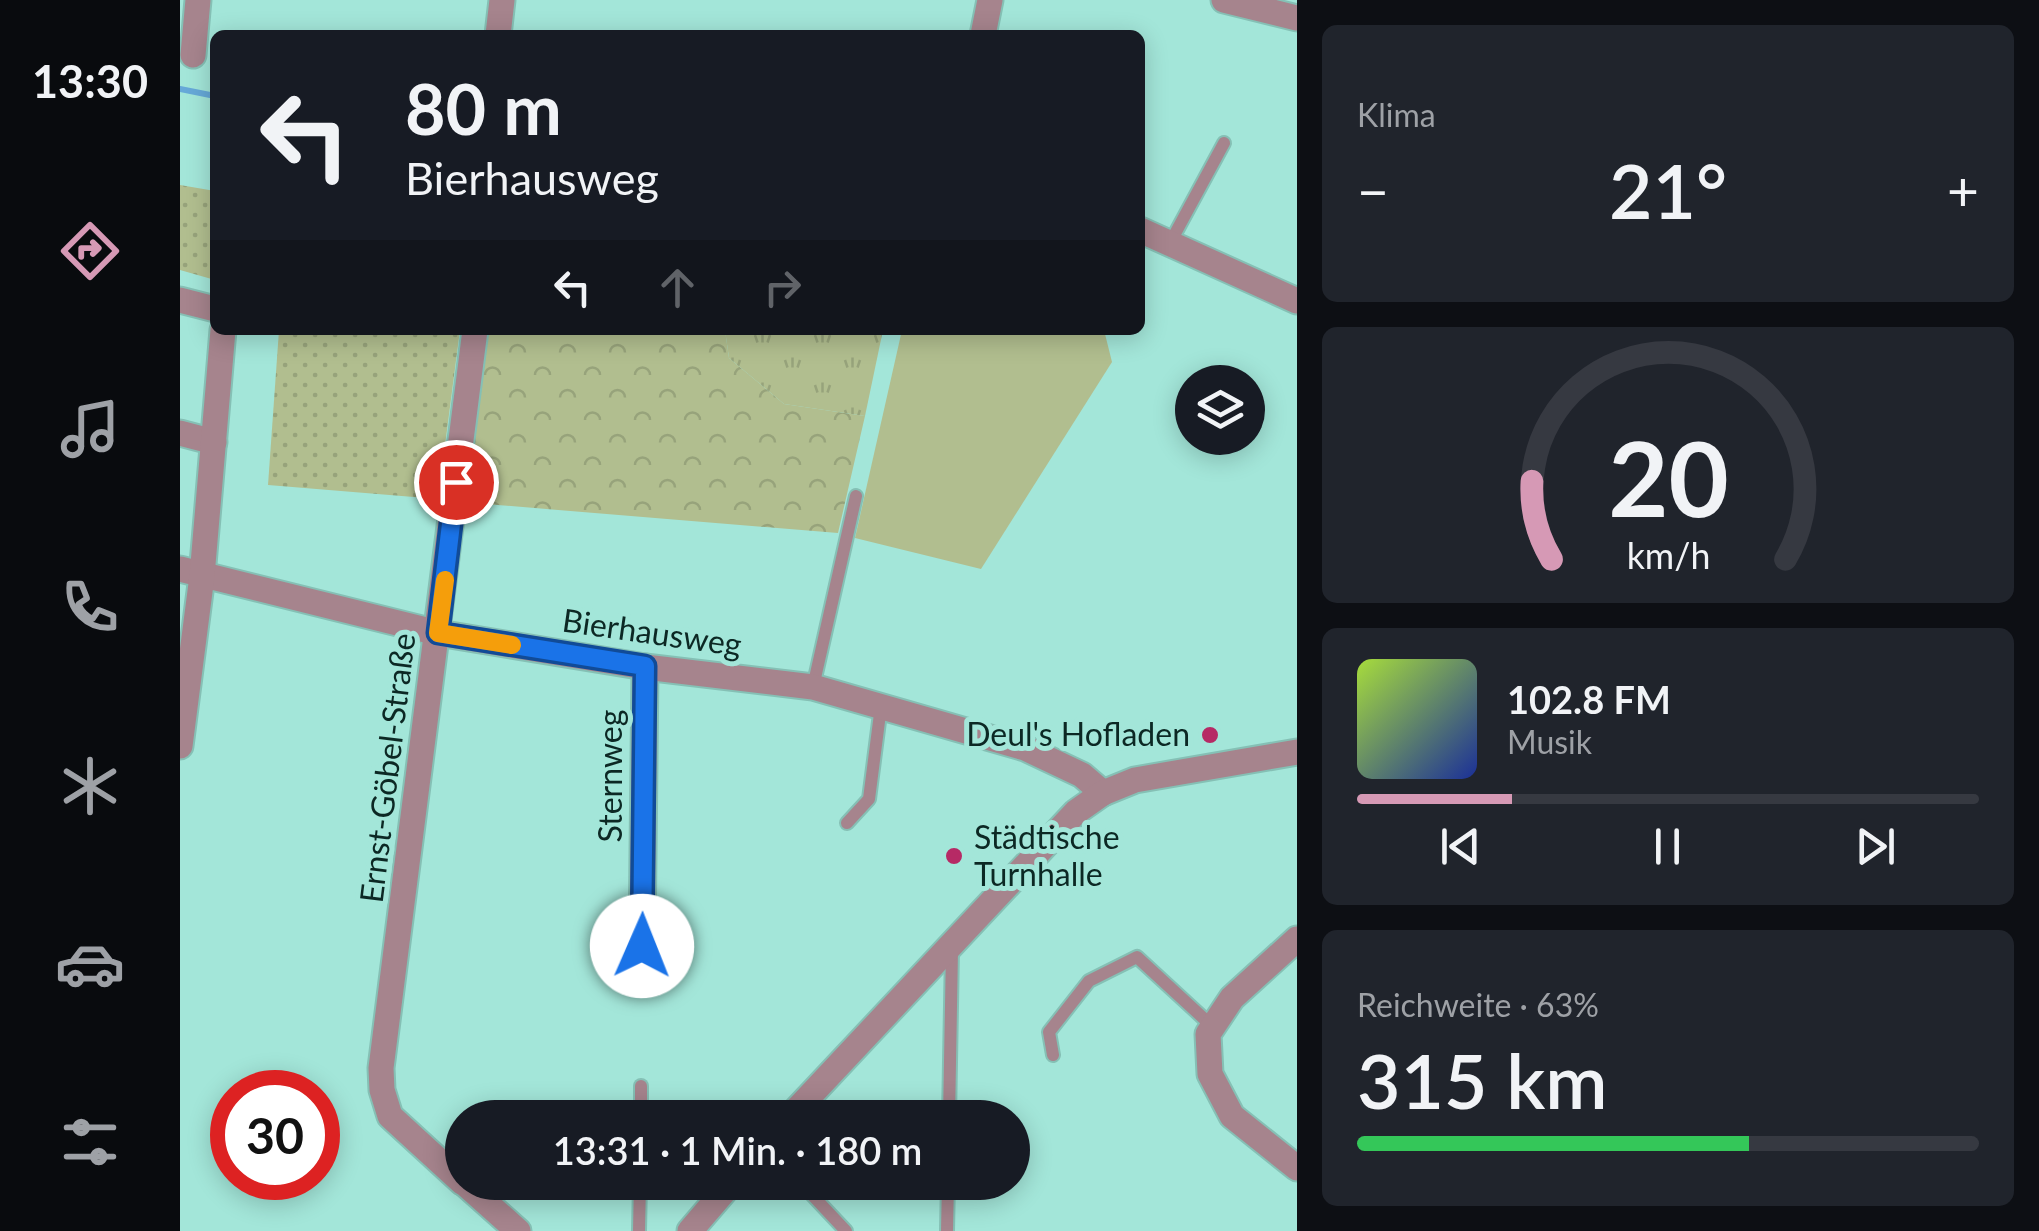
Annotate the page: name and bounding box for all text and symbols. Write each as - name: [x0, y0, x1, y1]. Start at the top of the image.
- text: 13:30: [32, 54, 148, 108]
- text: 80 m: [405, 66, 562, 150]
- icon: left: [240, 70, 370, 200]
- text: Klima: [1357, 95, 1436, 134]
- text: 21°: [1609, 145, 1727, 235]
- text: Bierhausweg: [405, 151, 659, 205]
- text: −: [1357, 157, 1389, 223]
- text: +: [1947, 157, 1979, 223]
- icon: directions: [55, 216, 125, 286]
- icon: left: [545, 260, 600, 315]
- icon: ahead: [650, 260, 705, 315]
- icon: right: [755, 260, 810, 315]
- map controls: [1175, 365, 1265, 455]
- button: layers: [1175, 365, 1265, 455]
- icon: music: [55, 394, 125, 464]
- text: 20: [1608, 414, 1728, 539]
- pin: [414, 440, 499, 525]
- icon: arrive: [429, 455, 484, 510]
- text: km/h: [1626, 534, 1710, 577]
- icon: phone: [55, 572, 125, 642]
- street label: Bierhausweg: [560, 600, 744, 663]
- street label: Ernst-Göbel-Straße: [351, 631, 422, 905]
- text: 102.8 FM: [1507, 676, 1671, 722]
- street label: Sternweg: [590, 710, 629, 842]
- place label: Deul's Hofladen: [966, 714, 1190, 753]
- text: Musik: [1507, 722, 1592, 761]
- marker: Deul's Hofladen: [1199, 724, 1221, 746]
- icon: climate: [55, 751, 125, 821]
- place label: Städtische Turnhalle: [974, 817, 1120, 893]
- icon: previous: [1433, 819, 1488, 874]
- icon: pause: [1640, 819, 1695, 874]
- icon: next: [1848, 819, 1903, 874]
- marker: Städtische Turnhalle: [943, 845, 965, 867]
- position arrow: [590, 894, 694, 998]
- icon: car: [55, 929, 125, 999]
- text: Reichweite · 63%: [1357, 985, 1599, 1024]
- text: 315 km: [1357, 1035, 1608, 1125]
- speed limit sign: 30: [210, 1070, 340, 1200]
- icon: filters: [55, 1107, 125, 1177]
- text: 13:31 · 1 Min. · 180 m: [553, 1127, 922, 1173]

